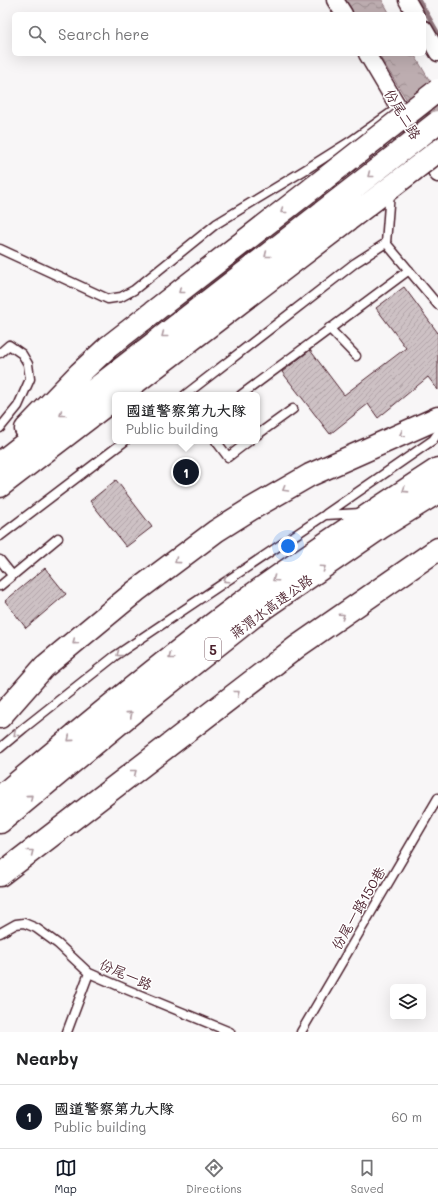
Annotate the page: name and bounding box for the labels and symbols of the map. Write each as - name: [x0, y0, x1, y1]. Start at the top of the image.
- street label: 份尾二路: [380, 85, 426, 143]
- one-way arrow: [367, 170, 374, 177]
- one-way arrow: [281, 206, 288, 213]
- one-way arrow: [265, 250, 272, 257]
- one-way arrow: [178, 286, 185, 293]
- one-way arrow: [162, 330, 169, 337]
- one-way arrow: [59, 410, 66, 417]
- one-way arrow: [399, 429, 407, 437]
- pin: 1: [173, 457, 199, 487]
- one-way arrow: [282, 485, 289, 492]
- one-way arrow: [403, 485, 410, 492]
- your location: [278, 536, 298, 556]
- one-way arrow: [174, 556, 181, 563]
- one-way arrow: [319, 565, 326, 573]
- street label: 蔣渭水高速公路: [226, 570, 316, 642]
- one-way arrow: [272, 574, 279, 582]
- one-way arrow: [223, 576, 230, 583]
- one-way arrow: [337, 614, 344, 621]
- one-way arrow: [72, 637, 80, 644]
- road number: 5: [205, 638, 221, 660]
- one-way arrow: [116, 649, 123, 656]
- one-way arrow: [168, 652, 175, 660]
- one-way arrow: [233, 690, 240, 698]
- one-way arrow: [125, 712, 133, 719]
- one-way arrow: [14, 729, 21, 736]
- one-way arrow: [67, 734, 75, 741]
- one-way arrow: [130, 769, 137, 777]
- one-way arrow: [25, 794, 32, 801]
- one-way arrow: [27, 849, 34, 856]
- street label: 份尾一路150巷: [327, 862, 390, 953]
- street label: 份尾一路: [97, 954, 155, 994]

